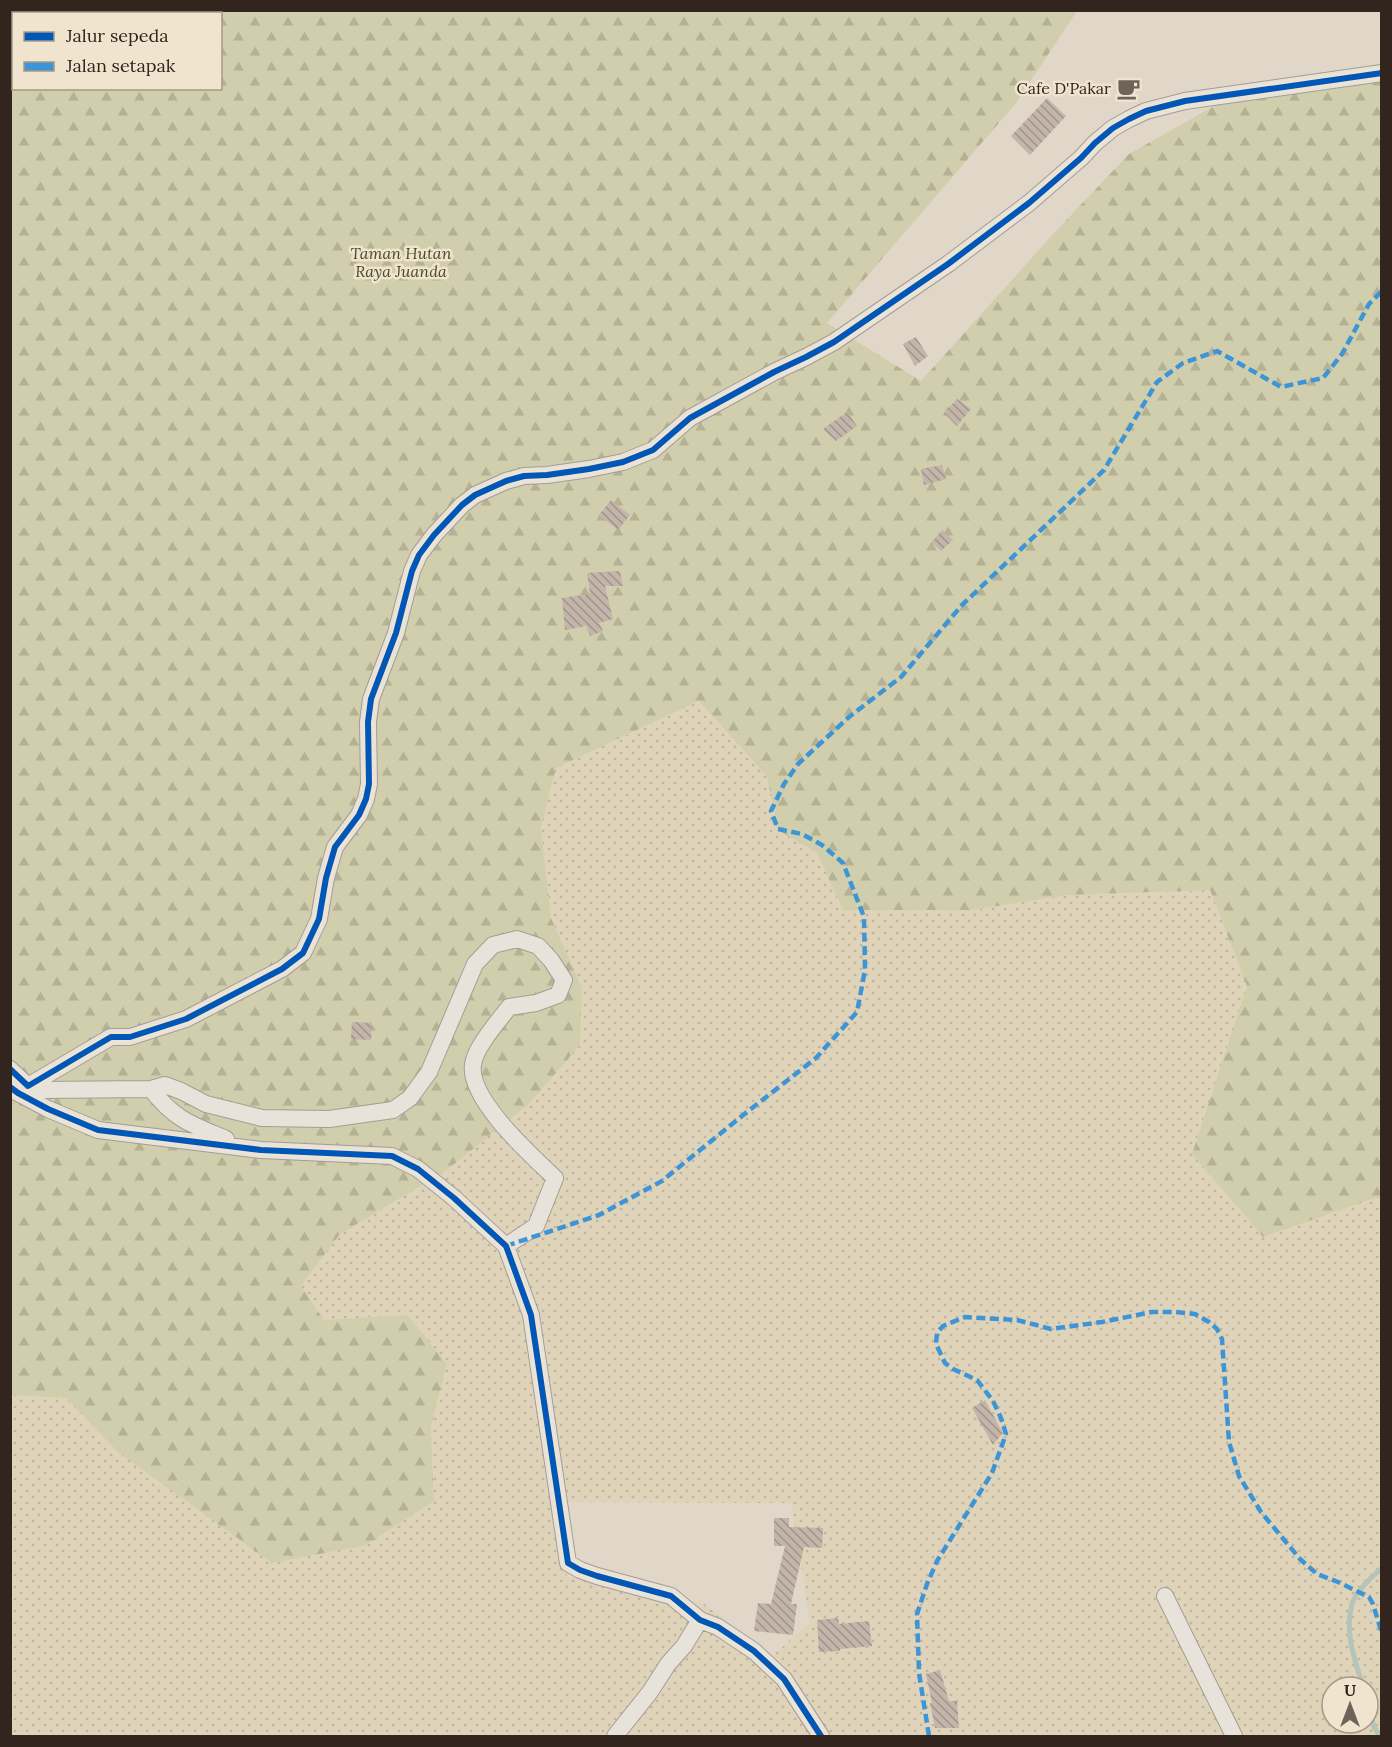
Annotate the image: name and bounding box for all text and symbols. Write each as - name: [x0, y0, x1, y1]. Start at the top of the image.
- legend: [12, 12, 222, 90]
- text: Jalur sepeda: [65, 24, 168, 47]
- text: Jalan setapak: [65, 54, 176, 77]
- cafe icon: Cafe D'Pakar: [1116, 75, 1142, 101]
- place label: Cafe D'Pakar: [1016, 78, 1111, 98]
- park label: Taman Hutan Raya Juanda: [351, 243, 452, 281]
- north arrow: [1320, 1675, 1380, 1735]
- text: U: [1344, 1680, 1356, 1700]

